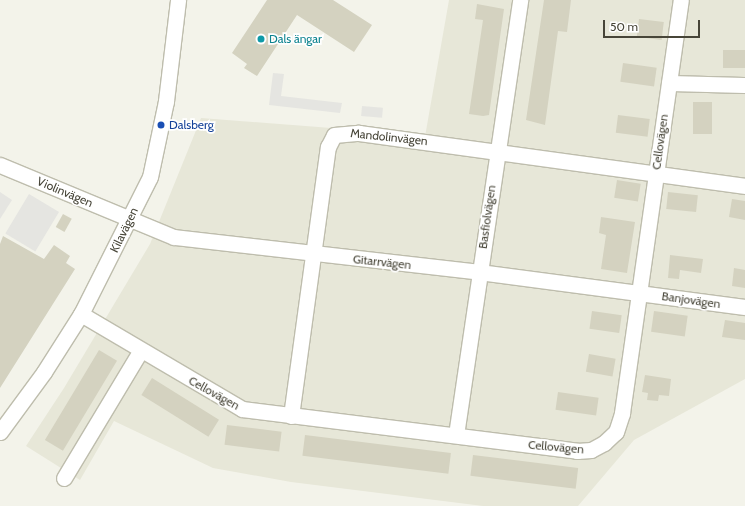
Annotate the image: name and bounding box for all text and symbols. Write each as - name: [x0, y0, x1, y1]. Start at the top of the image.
- scale bar: [605, 12, 702, 38]
- text: 50 m: [610, 19, 638, 34]
- place label: Dals ängar: [269, 32, 322, 46]
- marker: Dals ängar: [256, 34, 266, 44]
- street label: Cellovägen: [649, 113, 671, 171]
- place label: Dalsberg: [169, 118, 214, 132]
- marker: Dalsberg: [156, 120, 166, 130]
- street label: Mandolinvägen: [350, 126, 428, 148]
- street label: Violinvägen: [35, 174, 95, 210]
- street label: Basfiolvägen: [475, 184, 499, 250]
- street label: Kilavägen: [107, 205, 141, 255]
- street label: Gitarrvägen: [352, 252, 412, 272]
- street label: Banjovägen: [661, 289, 721, 311]
- street label: Cellovägen: [186, 373, 242, 413]
- street label: Cellovägen: [528, 437, 584, 457]

